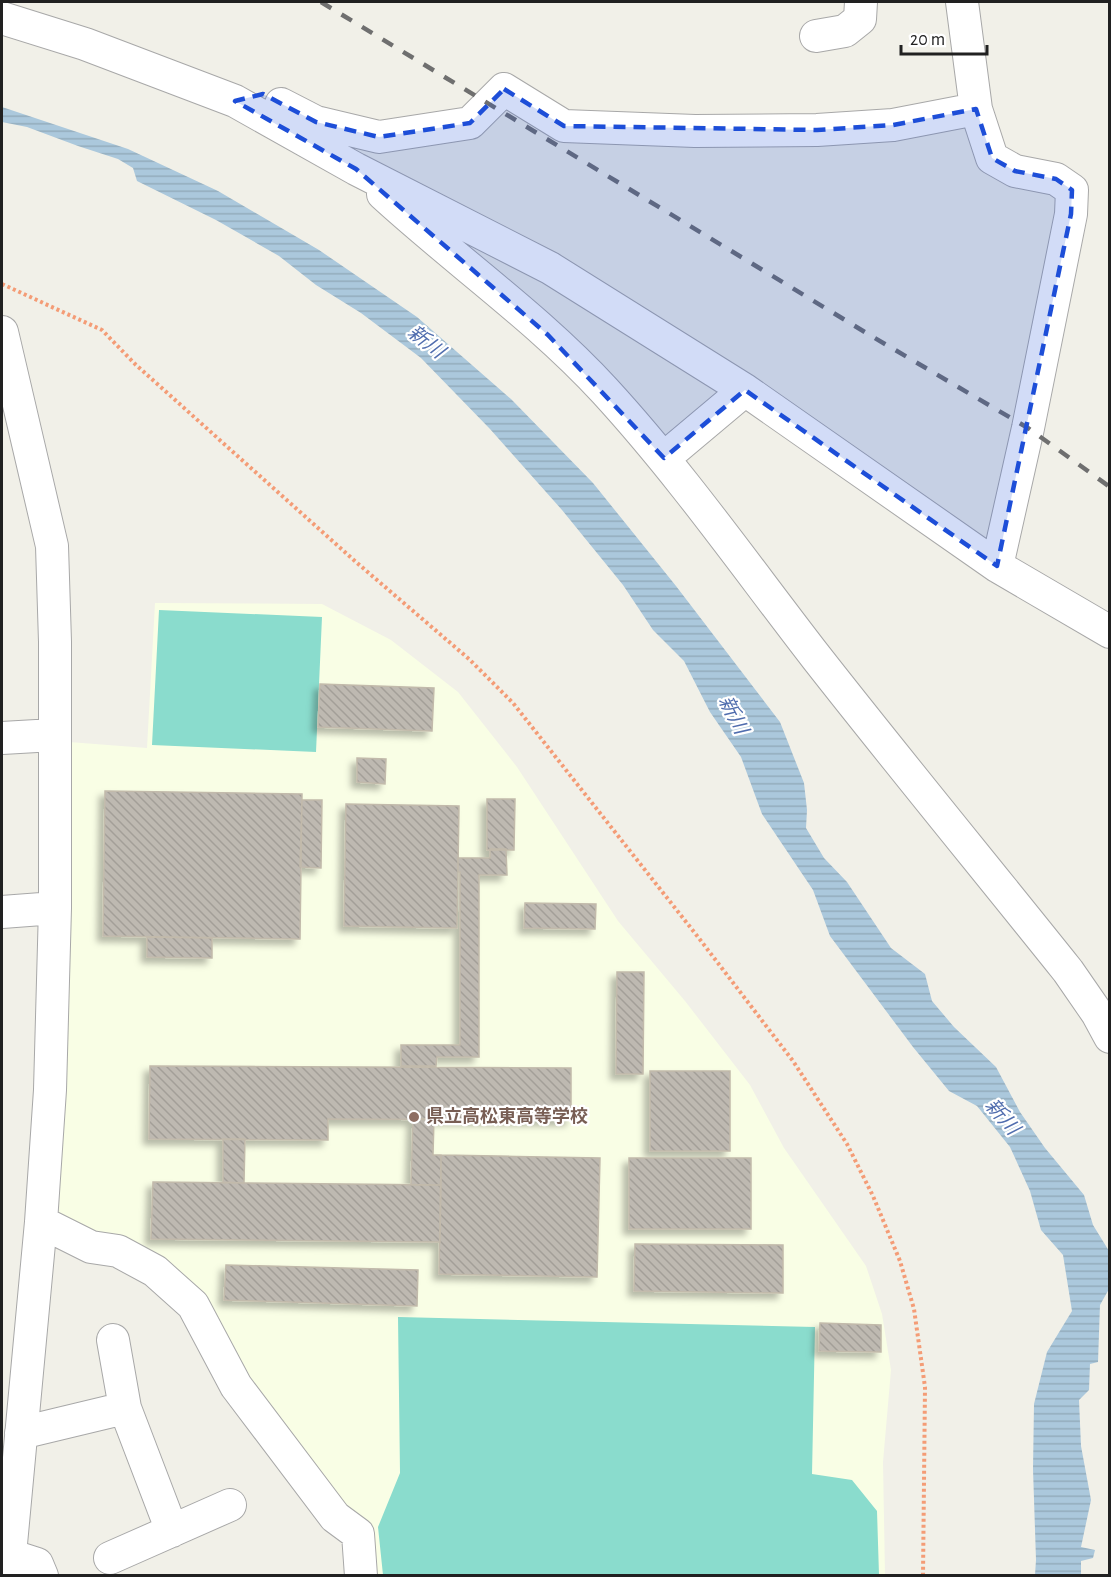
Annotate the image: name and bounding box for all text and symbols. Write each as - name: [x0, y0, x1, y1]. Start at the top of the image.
- scale bar: [901, 18, 986, 56]
- text: 20 m: [910, 31, 945, 49]
- water label: 新川: [404, 321, 450, 363]
- water label: 新川: [715, 692, 753, 739]
- water label: 新川: [981, 1095, 1025, 1140]
- place label: 県立高松東高等学校: [426, 1106, 588, 1126]
- marker: 県立高松東高等学校: [407, 1110, 421, 1124]

